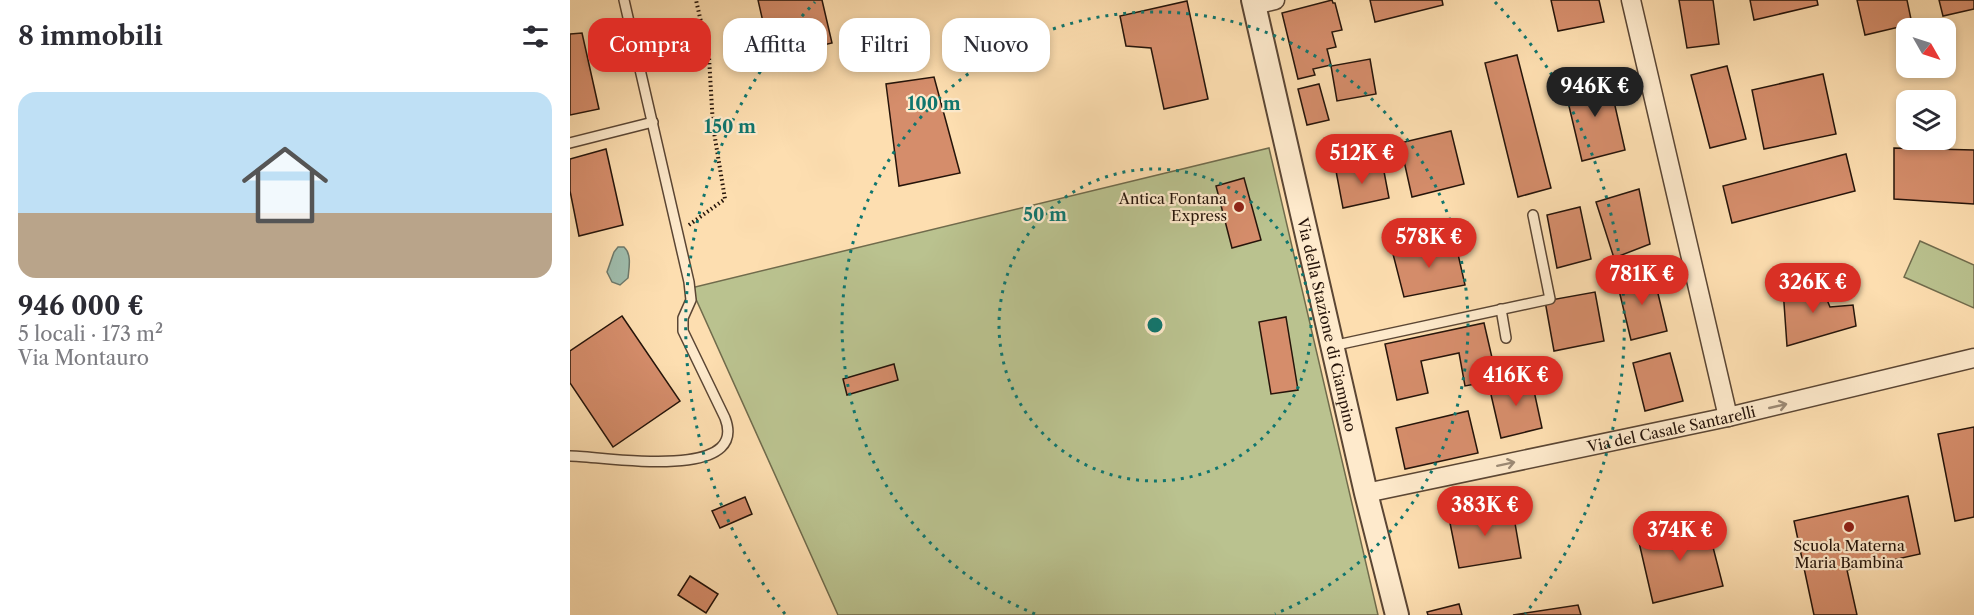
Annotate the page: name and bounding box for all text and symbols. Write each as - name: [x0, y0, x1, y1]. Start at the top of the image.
- chip: Compra: [588, 18, 711, 72]
- chip: Affitta: [723, 18, 827, 72]
- chip: Filtri: [839, 18, 930, 72]
- chip: Nuovo: [942, 18, 1050, 72]
- north arrow: [1896, 18, 1956, 78]
- map controls: [1896, 18, 1956, 150]
- text: 8 immobili: [18, 20, 163, 52]
- icon: filters: [519, 20, 552, 53]
- pin: 946K €: [1546, 67, 1644, 118]
- text: 946K €: [1561, 74, 1629, 98]
- button: layers: [1896, 90, 1956, 150]
- text: 100 m: [907, 93, 961, 115]
- text: 150 m: [704, 116, 756, 138]
- icon: home: [231, 131, 339, 239]
- pin: 512K €: [1313, 134, 1411, 185]
- text: 512K €: [1329, 141, 1395, 165]
- place label: Antica Fontana Express: [1118, 189, 1227, 225]
- marker: Antica Fontana Express: [1232, 200, 1246, 214]
- text: 50 m: [1023, 204, 1067, 226]
- street label: Via della Stazione di Ciampino: [1293, 215, 1361, 433]
- pin: 578K €: [1380, 218, 1478, 269]
- text: 578K €: [1395, 225, 1463, 249]
- pin: 781K €: [1593, 255, 1691, 306]
- text: 781K €: [1610, 262, 1674, 286]
- pin: 326K €: [1764, 263, 1862, 314]
- text: 326K €: [1779, 270, 1847, 294]
- text: 946 000 €: [18, 290, 144, 322]
- centre of rings: [1145, 315, 1165, 335]
- text: 5 locali · 173 m²: [18, 322, 163, 346]
- text: Via Montauro: [18, 346, 149, 370]
- pin: 416K €: [1467, 356, 1565, 407]
- text: 416K €: [1483, 363, 1549, 387]
- one-way arrow: [1769, 399, 1788, 411]
- street label: Via del Casale Santarelli: [1584, 401, 1758, 456]
- one-way arrow: [1495, 458, 1515, 469]
- pin: 383K €: [1436, 486, 1534, 537]
- text: 383K €: [1451, 493, 1519, 517]
- pin: 374K €: [1631, 511, 1729, 562]
- text: 374K €: [1647, 518, 1713, 542]
- marker: Scuola Materna Maria Bambina: [1842, 520, 1856, 534]
- place label: Scuola Materna Maria Bambina: [1793, 536, 1905, 572]

